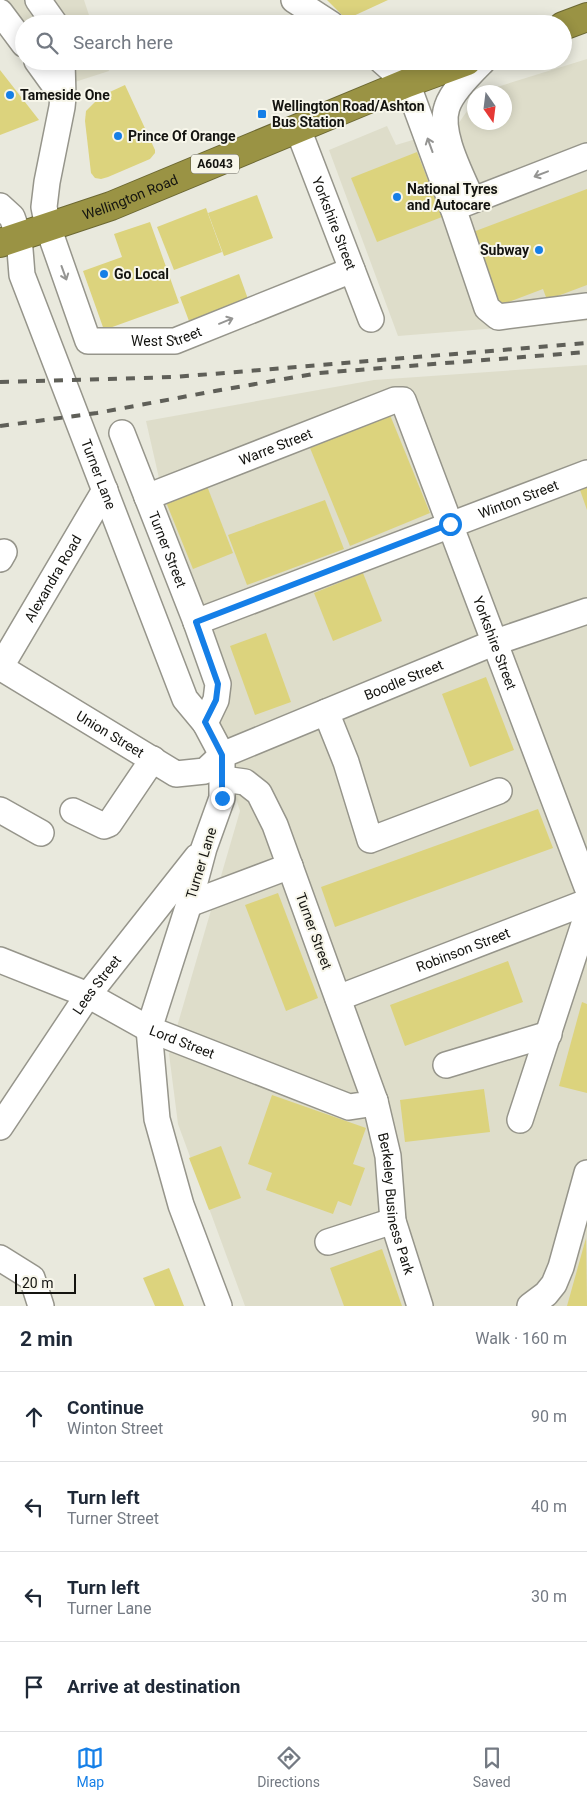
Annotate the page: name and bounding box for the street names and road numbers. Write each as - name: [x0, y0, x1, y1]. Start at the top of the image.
- road number: A6043: [191, 154, 239, 173]
- street label: Wellington Road: [80, 171, 180, 223]
- street label: Yorkshire Street: [309, 174, 360, 273]
- street label: West Street: [131, 323, 204, 349]
- street label: Warre Street: [237, 425, 315, 468]
- street label: Turner Lane: [78, 437, 119, 512]
- street label: Winton Street: [476, 477, 561, 522]
- street label: Turner Street: [145, 509, 190, 590]
- street label: Alexandra Road: [21, 532, 85, 625]
- street label: Yorkshire Street: [470, 594, 520, 692]
- street label: Boodle Street: [362, 656, 446, 703]
- street label: Union Street: [73, 707, 147, 761]
- street label: Turner Lane: [183, 825, 219, 901]
- street label: Turner Street: [293, 890, 335, 972]
- street label: Robinson Street: [414, 924, 513, 975]
- street label: Lees Street: [69, 952, 125, 1018]
- street label: Lord Street: [147, 1022, 217, 1062]
- street label: Berkeley Business Park: [375, 1131, 418, 1277]

